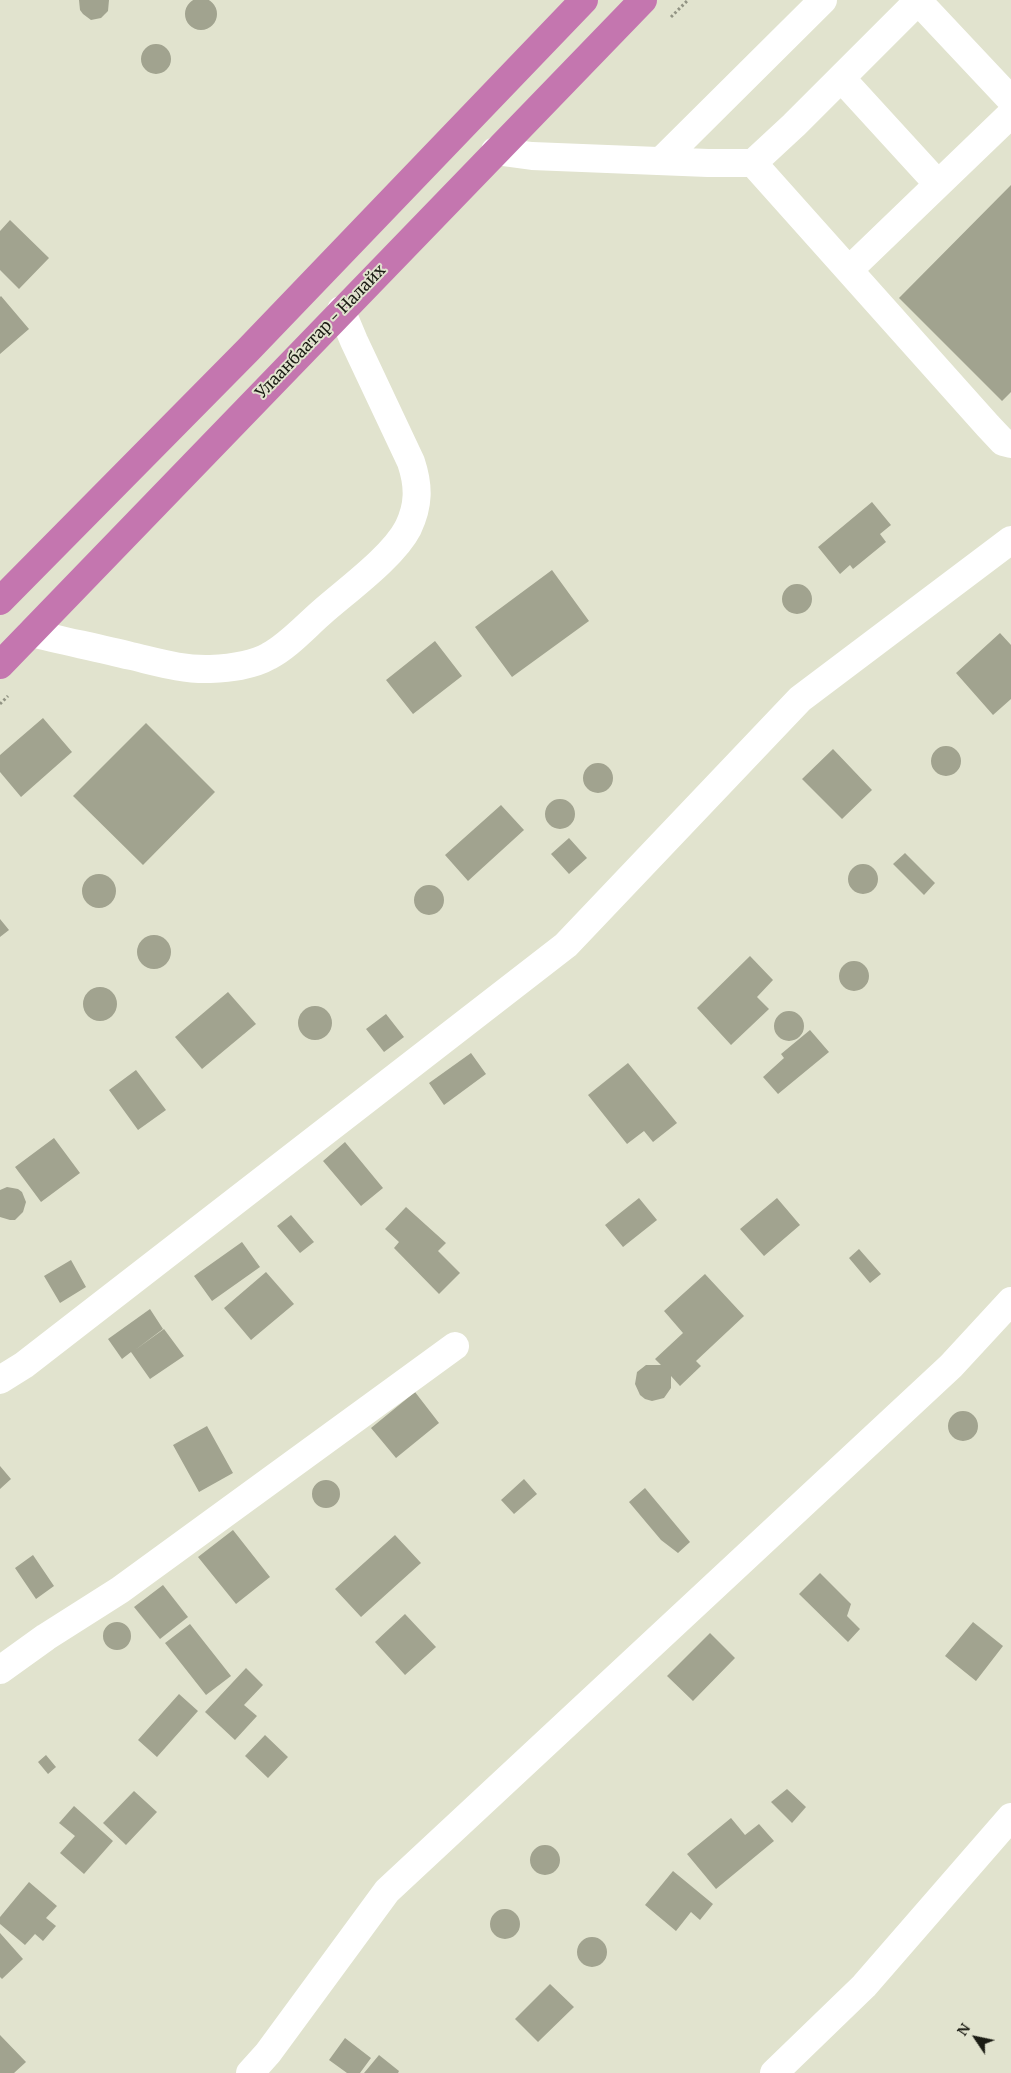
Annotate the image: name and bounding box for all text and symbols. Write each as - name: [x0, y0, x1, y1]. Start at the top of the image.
- street label: Улаанбаатар - Налайх: [252, 261, 390, 403]
- north arrow: [951, 2013, 1001, 2063]
- text: N: [953, 2020, 974, 2039]

